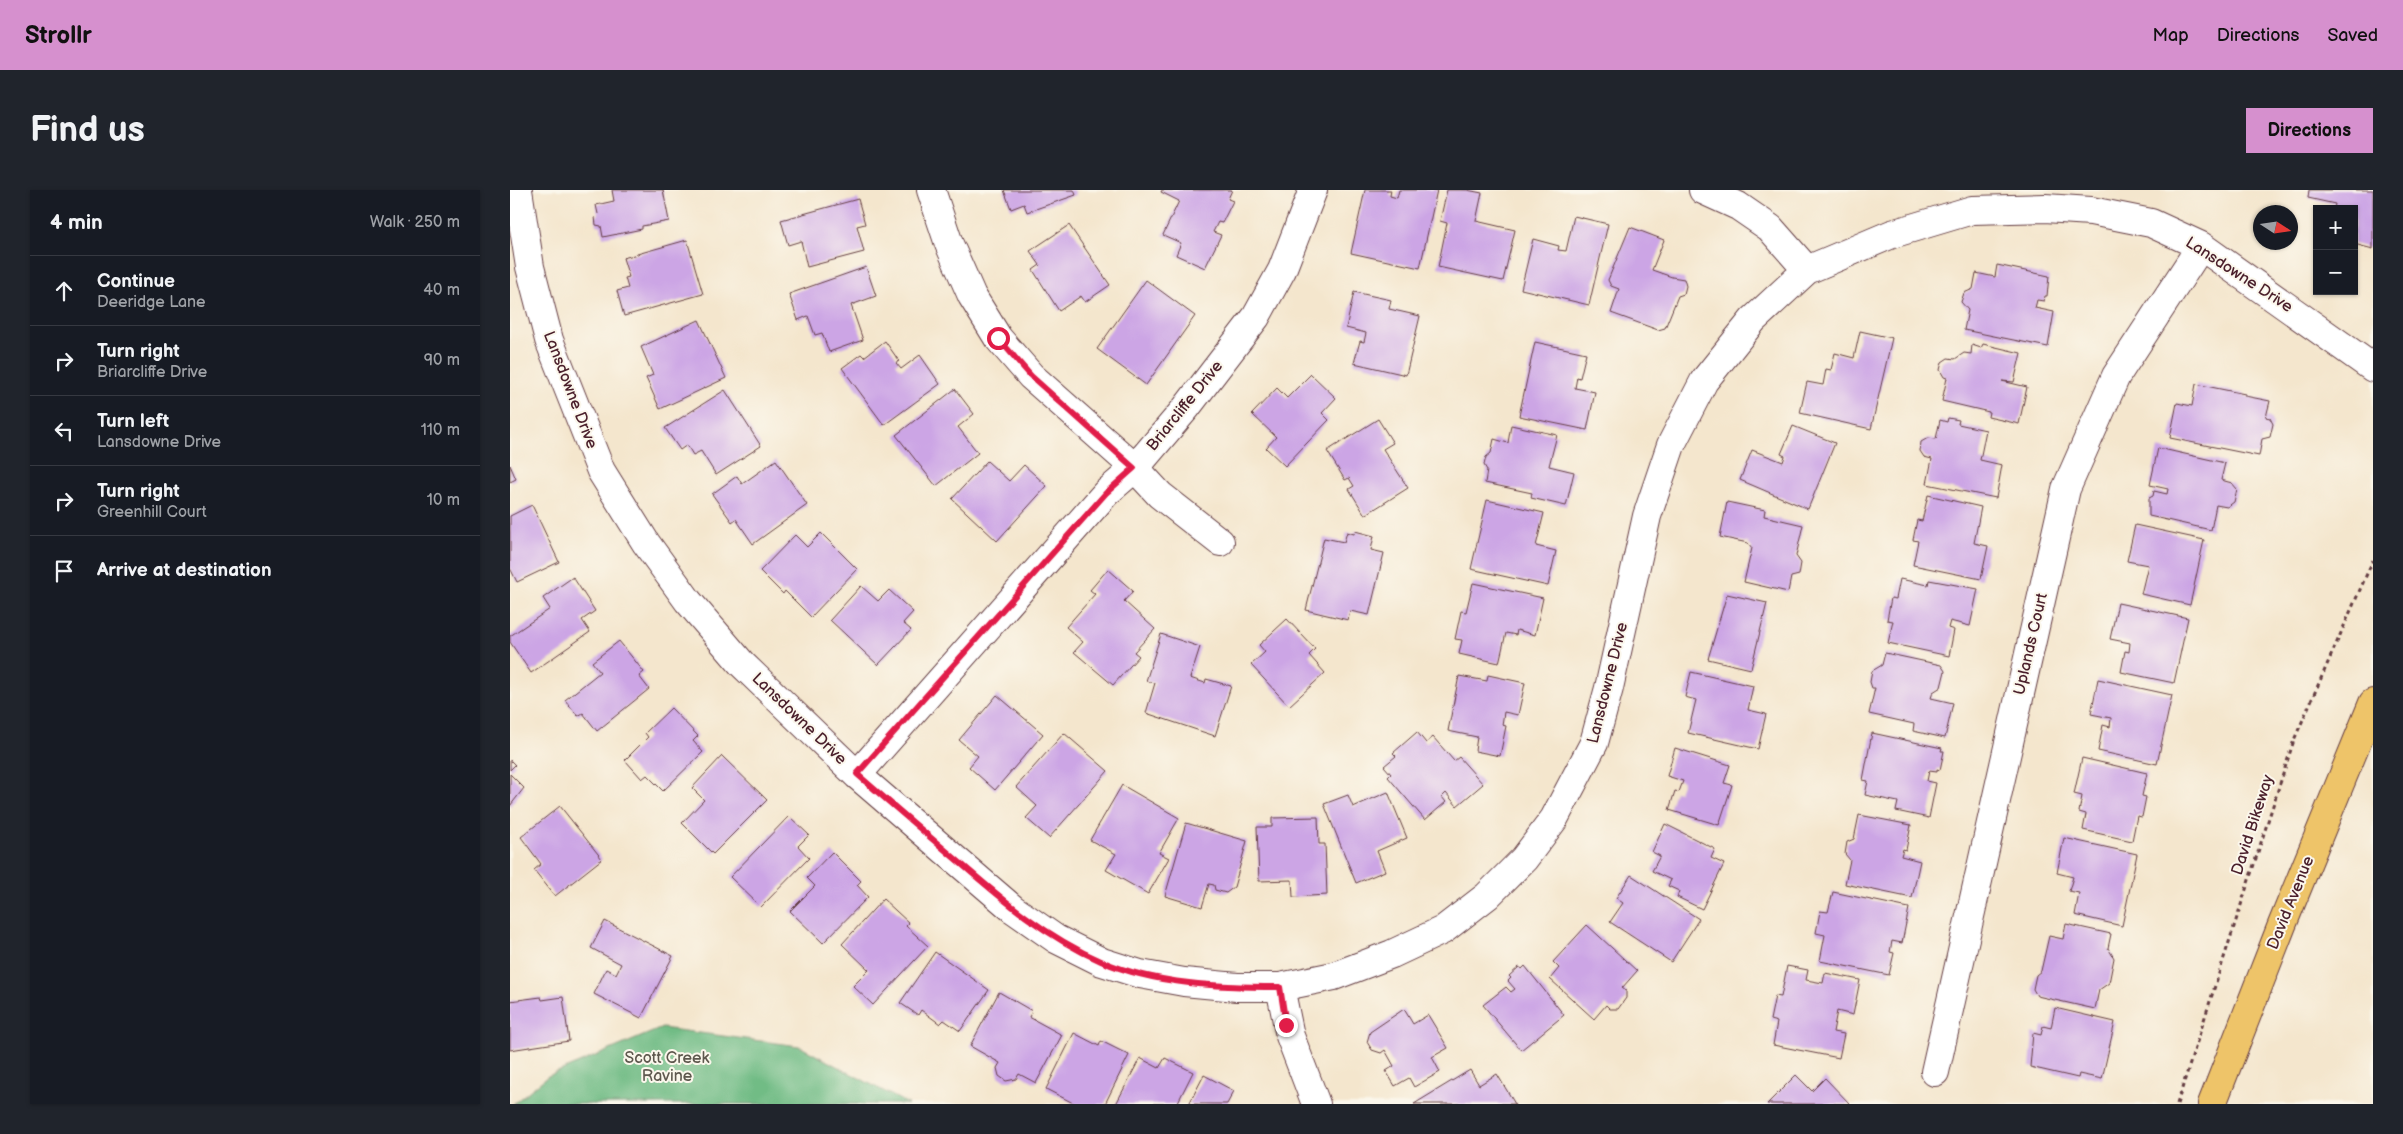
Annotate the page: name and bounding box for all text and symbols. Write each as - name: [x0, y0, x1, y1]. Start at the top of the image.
- text: Strollr: [25, 21, 92, 50]
- text: Map: [2153, 25, 2189, 46]
- text: Directions: [2217, 25, 2299, 46]
- text: Saved: [2327, 25, 2378, 46]
- button: Directions: [2246, 108, 2373, 153]
- text: Find us: [30, 109, 145, 152]
- north arrow: [2253, 205, 2298, 250]
- map controls: [2313, 205, 2358, 295]
- button: +: [2313, 205, 2358, 250]
- text: 4 min: [50, 210, 103, 235]
- text: Walk · 250 m: [370, 213, 460, 232]
- street label: Lansdowne Drive: [2182, 233, 2297, 317]
- button: −: [2313, 250, 2358, 295]
- text: Continue: [97, 270, 175, 293]
- icon: ahead: [50, 277, 78, 305]
- text: 40 m: [423, 281, 460, 300]
- text: Deeridge Lane: [97, 293, 205, 312]
- route start: [987, 327, 1010, 350]
- street label: Lansdowne Drive: [539, 329, 601, 452]
- text: Turn right: [97, 340, 180, 363]
- icon: right: [50, 347, 78, 375]
- text: 90 m: [424, 351, 460, 370]
- street label: Briarcliffe Drive: [1143, 357, 1227, 455]
- text: Briarcliffe Drive: [97, 363, 207, 382]
- text: Turn left: [97, 410, 169, 433]
- icon: left: [50, 417, 78, 445]
- text: 110 m: [421, 421, 460, 440]
- text: Lansdowne Drive: [97, 433, 221, 452]
- text: Turn right: [97, 480, 180, 503]
- icon: right: [50, 487, 78, 515]
- text: 10 m: [427, 491, 460, 510]
- text: Greenhill Court: [97, 503, 207, 522]
- icon: arrive: [50, 557, 78, 585]
- text: Arrive at destination: [97, 559, 272, 582]
- street label: Uplands Court: [2010, 591, 2052, 697]
- street label: Lansdowne Drive: [1584, 620, 1632, 745]
- street label: Lansdowne Drive: [748, 669, 851, 769]
- street label: David Bikeway: [2228, 772, 2278, 877]
- street label: David Avenue: [2264, 853, 2319, 953]
- route end: [1275, 1014, 1298, 1037]
- park label: Scott Creek Ravine: [625, 1049, 710, 1086]

